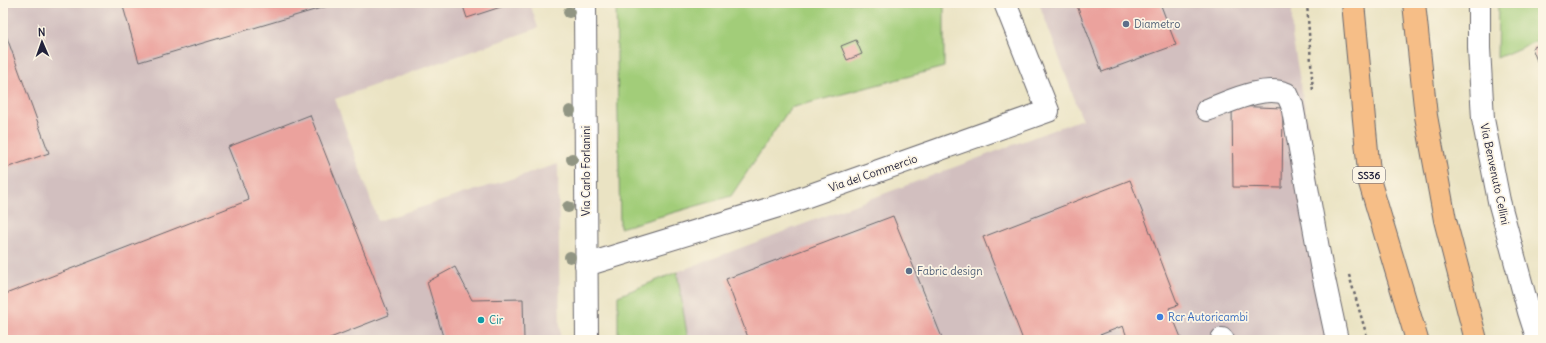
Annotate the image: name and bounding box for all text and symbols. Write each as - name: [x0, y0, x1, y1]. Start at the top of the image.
- place label: Diametro: [1134, 17, 1180, 31]
- marker: Diametro: [1121, 19, 1131, 29]
- north arrow: [22, 22, 62, 62]
- text: N: [38, 25, 46, 39]
- street label: Via Benvenuto Cellini: [1477, 122, 1513, 226]
- street label: Via Carlo Forlanini: [579, 126, 593, 216]
- street label: Via del Commercio: [827, 151, 919, 195]
- road number: SS36: [1353, 167, 1385, 183]
- place label: Fabric design: [917, 264, 983, 278]
- marker: Fabric design: [904, 266, 914, 276]
- place label: Rcr Autoricambi: [1168, 310, 1248, 324]
- marker: Rcr Autoricambi: [1155, 312, 1165, 322]
- place label: Cir: [489, 313, 504, 327]
- marker: Cir: [476, 315, 486, 325]

